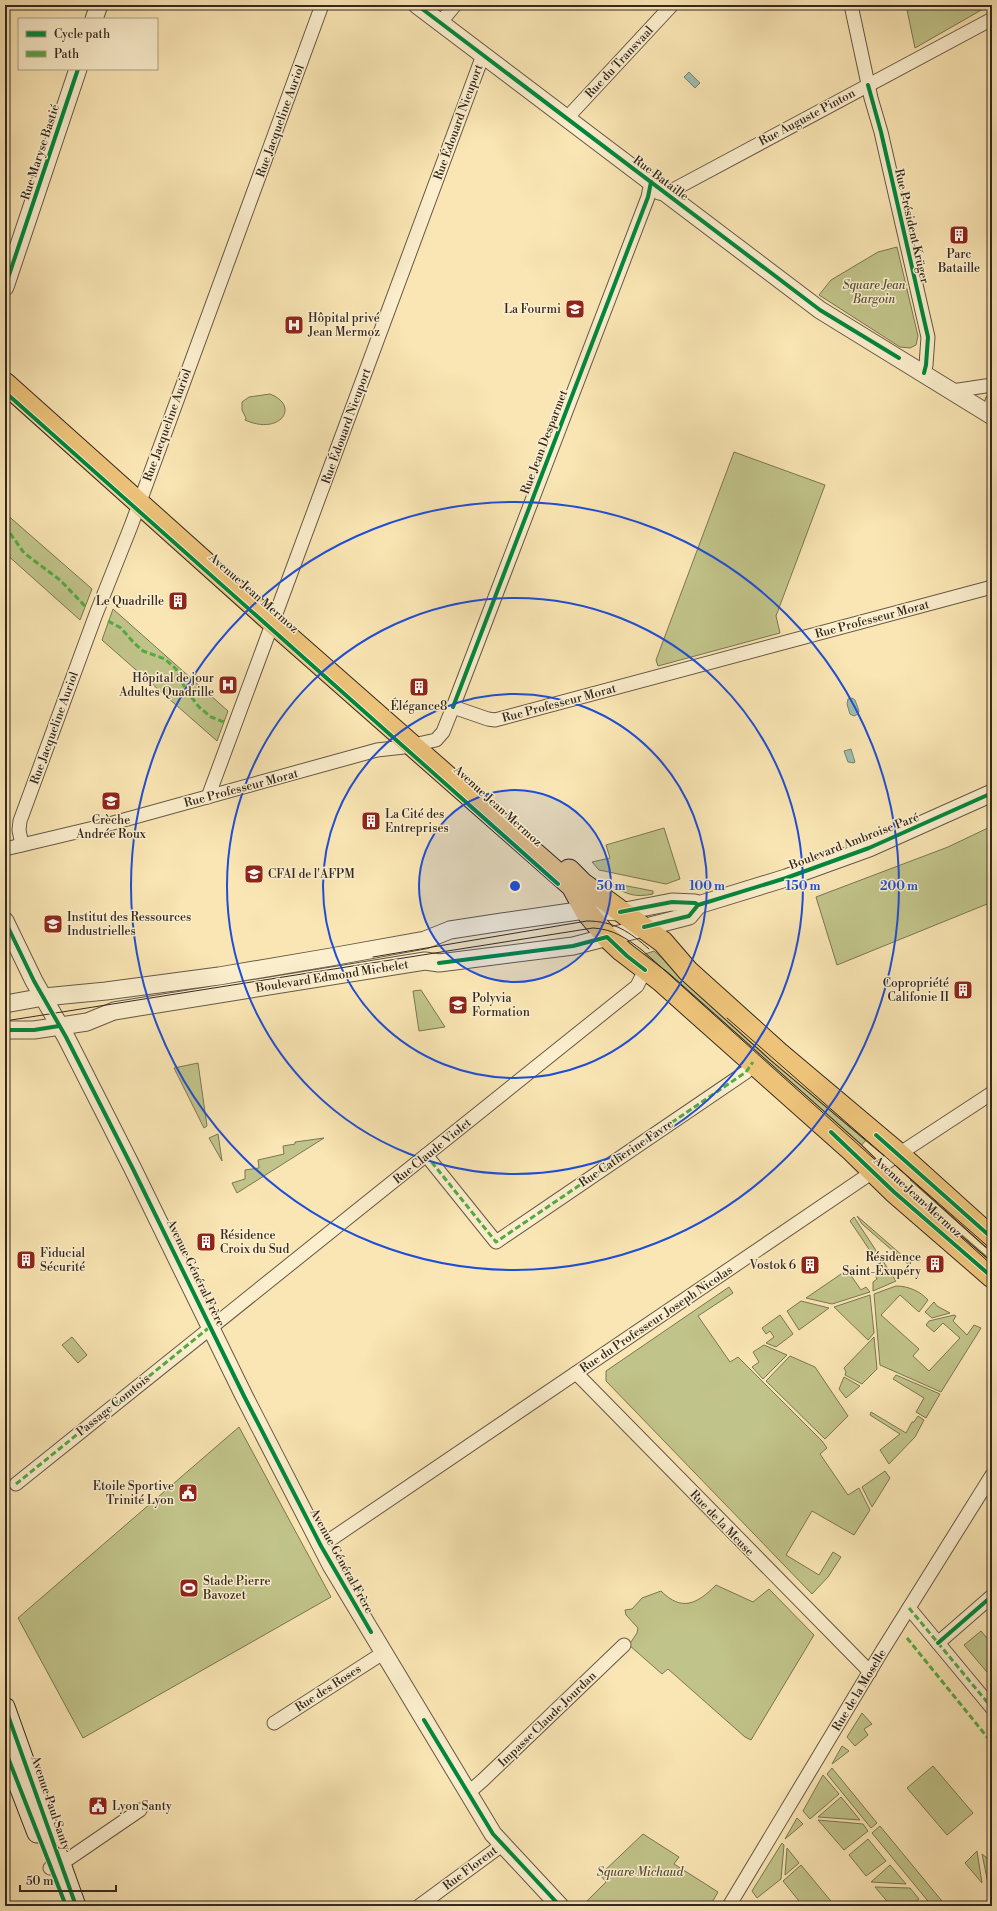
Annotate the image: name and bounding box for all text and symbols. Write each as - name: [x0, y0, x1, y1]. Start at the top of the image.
- legend: [18, 18, 158, 70]
- street label: Rue du Transvaal: [582, 23, 657, 102]
- text: Cycle path: [54, 27, 110, 42]
- text: Path: [54, 47, 79, 62]
- street label: Rue Édouard Nieuport: [429, 61, 487, 182]
- street label: Rue Jacqueline Auriol: [253, 62, 308, 180]
- street label: Rue Auguste Pinton: [756, 86, 858, 149]
- street label: Rue Maryse Bastié: [18, 102, 63, 202]
- street label: Rue Bataille: [630, 153, 691, 204]
- street label: Rue Président Krüger: [891, 167, 932, 285]
- building icon: Parc Bataille: [948, 224, 970, 246]
- place label: Parc Bataille: [937, 247, 980, 276]
- park label: Square Jean Bargoin: [843, 278, 906, 307]
- school or university icon: La Fourmi: [564, 298, 586, 320]
- place label: La Fourmi: [504, 302, 561, 317]
- place label: Hôpital privé Jean Mermoz: [307, 311, 380, 340]
- hospital icon: Hôpital privé Jean Mermoz: [283, 314, 305, 336]
- street label: Rue Édouard Nieuport: [317, 365, 375, 486]
- street label: Rue Jacqueline Auriol: [140, 366, 195, 484]
- street label: Rue Jean Desparmet: [518, 387, 572, 496]
- street label: Avenue Jean Mermoz: [205, 550, 302, 637]
- building icon: Le Quadrille: [167, 590, 189, 612]
- place label: Le Quadrille: [96, 594, 164, 609]
- street label: Rue Professeur Morat: [813, 597, 932, 642]
- street label: Rue Jacqueline Auriol: [27, 669, 82, 787]
- place label: Hôpital de jour Adultes Quadrille: [118, 671, 214, 700]
- hospital icon: Hôpital de jour Adultes Quadrille: [217, 674, 239, 696]
- building icon: Élégance8: [408, 676, 430, 698]
- street label: Rue Professeur Morat: [500, 681, 619, 726]
- place label: Élégance8: [391, 697, 447, 714]
- street label: Avenue Jean Mermoz: [450, 762, 545, 850]
- street label: Rue Professeur Morat: [182, 766, 301, 811]
- school or university icon: Crèche Andrée Roux: [100, 790, 122, 812]
- place label: La Cité des Entreprises: [385, 807, 449, 836]
- building icon: La Cité des Entreprises: [360, 810, 382, 832]
- street label: Boulevard Ambroise Paré: [786, 810, 921, 874]
- place label: Crèche Andrée Roux: [75, 813, 147, 842]
- school or university icon: CFAI de l'AFPM: [243, 863, 265, 885]
- place label: CFAI de l'AFPM: [268, 867, 355, 882]
- centre of rings: [508, 879, 522, 893]
- text: 50 m: [596, 879, 626, 894]
- text: 100 m: [689, 879, 725, 894]
- text: 150 m: [786, 879, 820, 894]
- text: 200 m: [880, 879, 918, 894]
- place label: Institut des Ressources Industrielles: [67, 910, 191, 939]
- school or university icon: Institut des Ressources Industrielles: [42, 913, 64, 935]
- street label: Boulevard Edmond Michelet: [254, 957, 410, 996]
- place label: Copropriété Califonie II: [883, 976, 949, 1005]
- building icon: Copropriété Califonie II: [952, 979, 974, 1001]
- place label: Polyvia Formation: [472, 991, 530, 1020]
- school or university icon: Polyvia Formation: [447, 994, 469, 1016]
- street label: Rue Claude Violet: [390, 1115, 475, 1187]
- street label: Rue Catherine Favre: [576, 1116, 676, 1191]
- street label: Avenue Jean Mermoz: [870, 1153, 965, 1241]
- street label: Avenue Général Frère: [163, 1216, 228, 1329]
- place label: Résidence Croix du Sud: [220, 1228, 289, 1257]
- building icon: Résidence Croix du Sud: [195, 1231, 217, 1253]
- place label: Fiducial Sécurité: [40, 1246, 85, 1275]
- building icon: Fiducial Sécurité: [15, 1249, 37, 1271]
- place label: Résidence Saint-Éxupéry: [842, 1250, 921, 1279]
- building icon: Résidence Saint-Éxupéry: [924, 1253, 946, 1275]
- building icon: Vostok 6: [799, 1254, 821, 1276]
- place label: Vostok 6: [749, 1258, 796, 1273]
- street label: Rue du Professeur Joseph Nicolas: [577, 1263, 736, 1376]
- street label: Passage Comtois: [73, 1371, 153, 1440]
- place label: Etoile Sportive Trinité Lyon: [93, 1479, 174, 1508]
- public building icon: Etoile Sportive Trinité Lyon: [177, 1482, 199, 1504]
- street label: Rue de la Meuse: [686, 1487, 757, 1559]
- street label: Avenue Général Frère: [306, 1505, 377, 1616]
- place label: Stade Pierre Bavozet: [202, 1574, 271, 1603]
- sports icon: Stade Pierre Bavozet: [178, 1577, 200, 1599]
- street label: Rue de la Moselle: [829, 1647, 890, 1734]
- street label: Rue des Roses: [292, 1661, 364, 1715]
- street label: Impasse Claude Jourdan: [495, 1668, 600, 1770]
- street label: Avenue Paul Santy: [27, 1753, 74, 1852]
- public building icon: Lyon Santy: [87, 1795, 109, 1817]
- place label: Lyon Santy: [112, 1799, 172, 1814]
- street label: Rue Florent: [440, 1843, 501, 1894]
- park label: Square Michaud: [597, 1865, 684, 1880]
- scale bar: [20, 1867, 116, 1893]
- text: 50 m: [26, 1874, 54, 1889]

